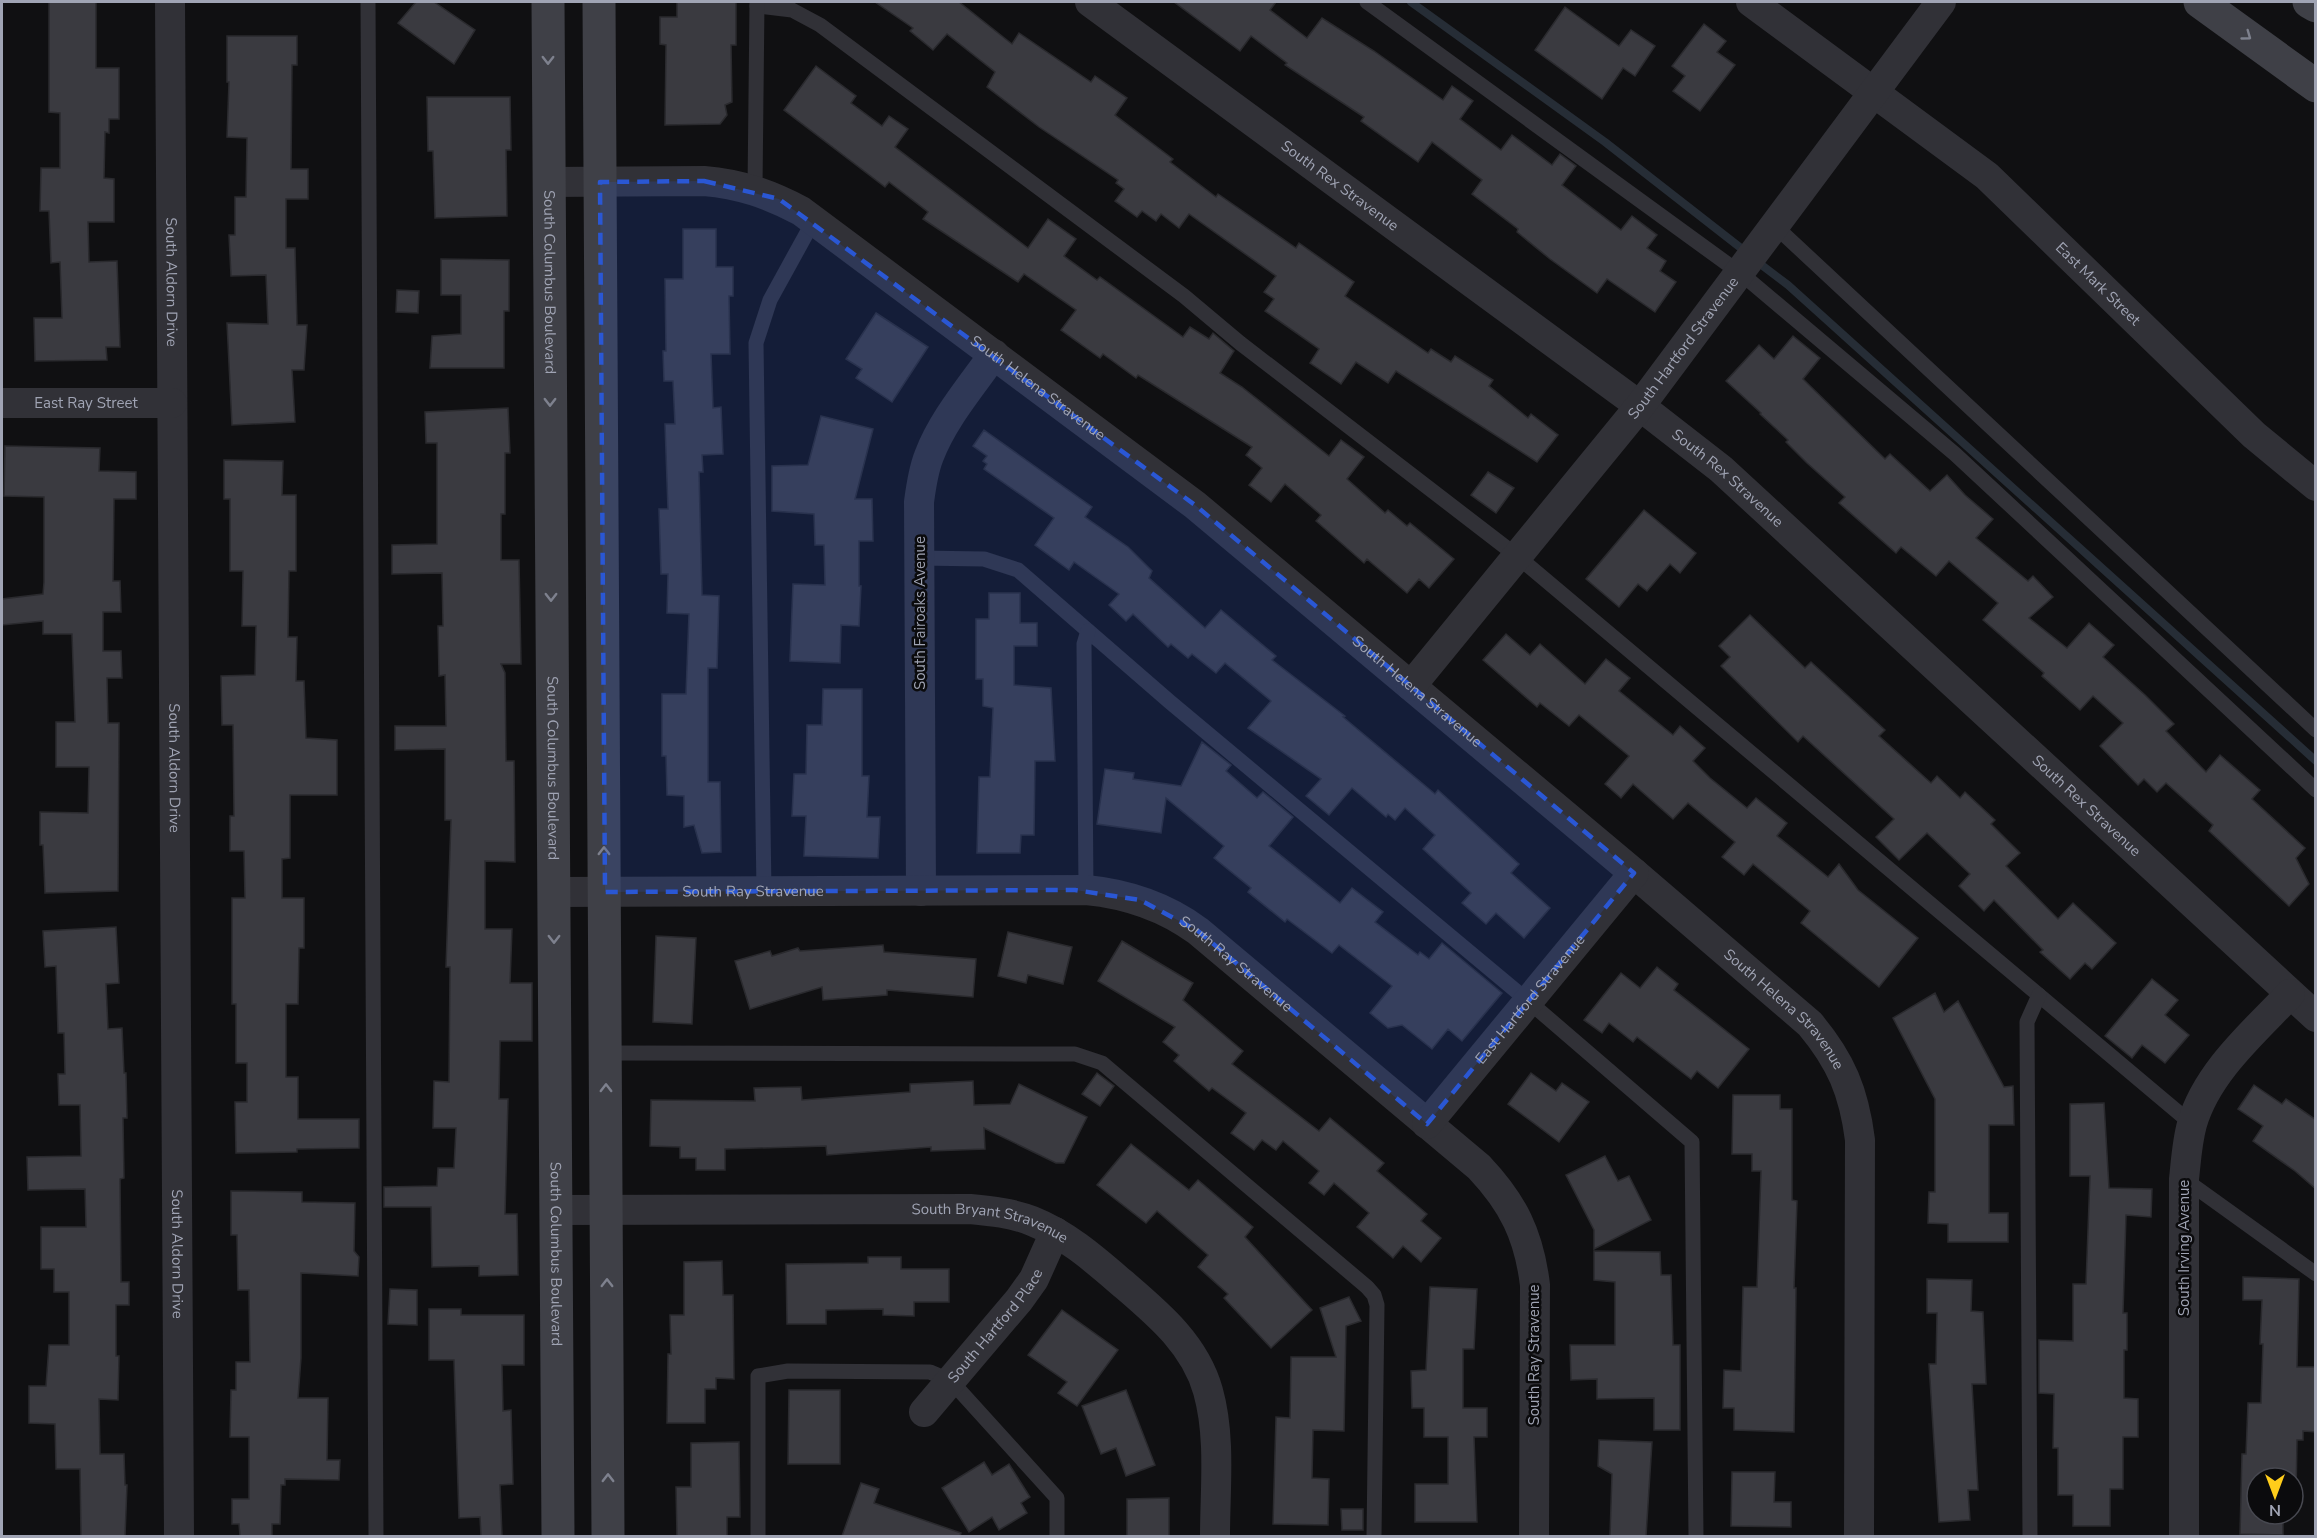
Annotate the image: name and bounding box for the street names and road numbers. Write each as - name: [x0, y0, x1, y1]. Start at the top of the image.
- street label: South Rex Stravenue: [1277, 136, 1403, 235]
- street label: South Columbus Boulevard: [539, 190, 560, 374]
- street label: South Aldorn Drive: [161, 217, 182, 347]
- street label: East Mark Street: [2051, 238, 2146, 330]
- street label: South Hartford Stravenue: [1623, 273, 1743, 423]
- street label: South Helena Stravenue: [966, 331, 1110, 445]
- street label: East Ray Street: [34, 393, 138, 413]
- street label: South Rex Stravenue: [1668, 424, 1788, 532]
- street label: South Fairoaks Avenue: [910, 536, 930, 690]
- street label: South Helena Stravenue: [1348, 631, 1487, 752]
- street label: South Columbus Boulevard: [542, 676, 564, 860]
- street label: South Aldorn Drive: [164, 703, 185, 833]
- street label: South Rex Stravenue: [2028, 750, 2145, 861]
- street label: South Ray Stravenue: [682, 881, 824, 902]
- street label: South Ray Stravenue: [1176, 911, 1297, 1016]
- street label: East Hartford Stravenue: [1471, 930, 1590, 1068]
- street label: South Helena Stravenue: [1720, 944, 1849, 1073]
- street label: South Columbus Boulevard: [546, 1162, 567, 1346]
- street label: South Irving Avenue: [2174, 1180, 2194, 1316]
- street label: South Aldorn Drive: [167, 1189, 188, 1319]
- street label: South Bryant Stravenue: [911, 1199, 1072, 1248]
- street label: South Hartford Place: [943, 1266, 1047, 1387]
- street label: South Ray Stravenue: [1524, 1284, 1544, 1426]

